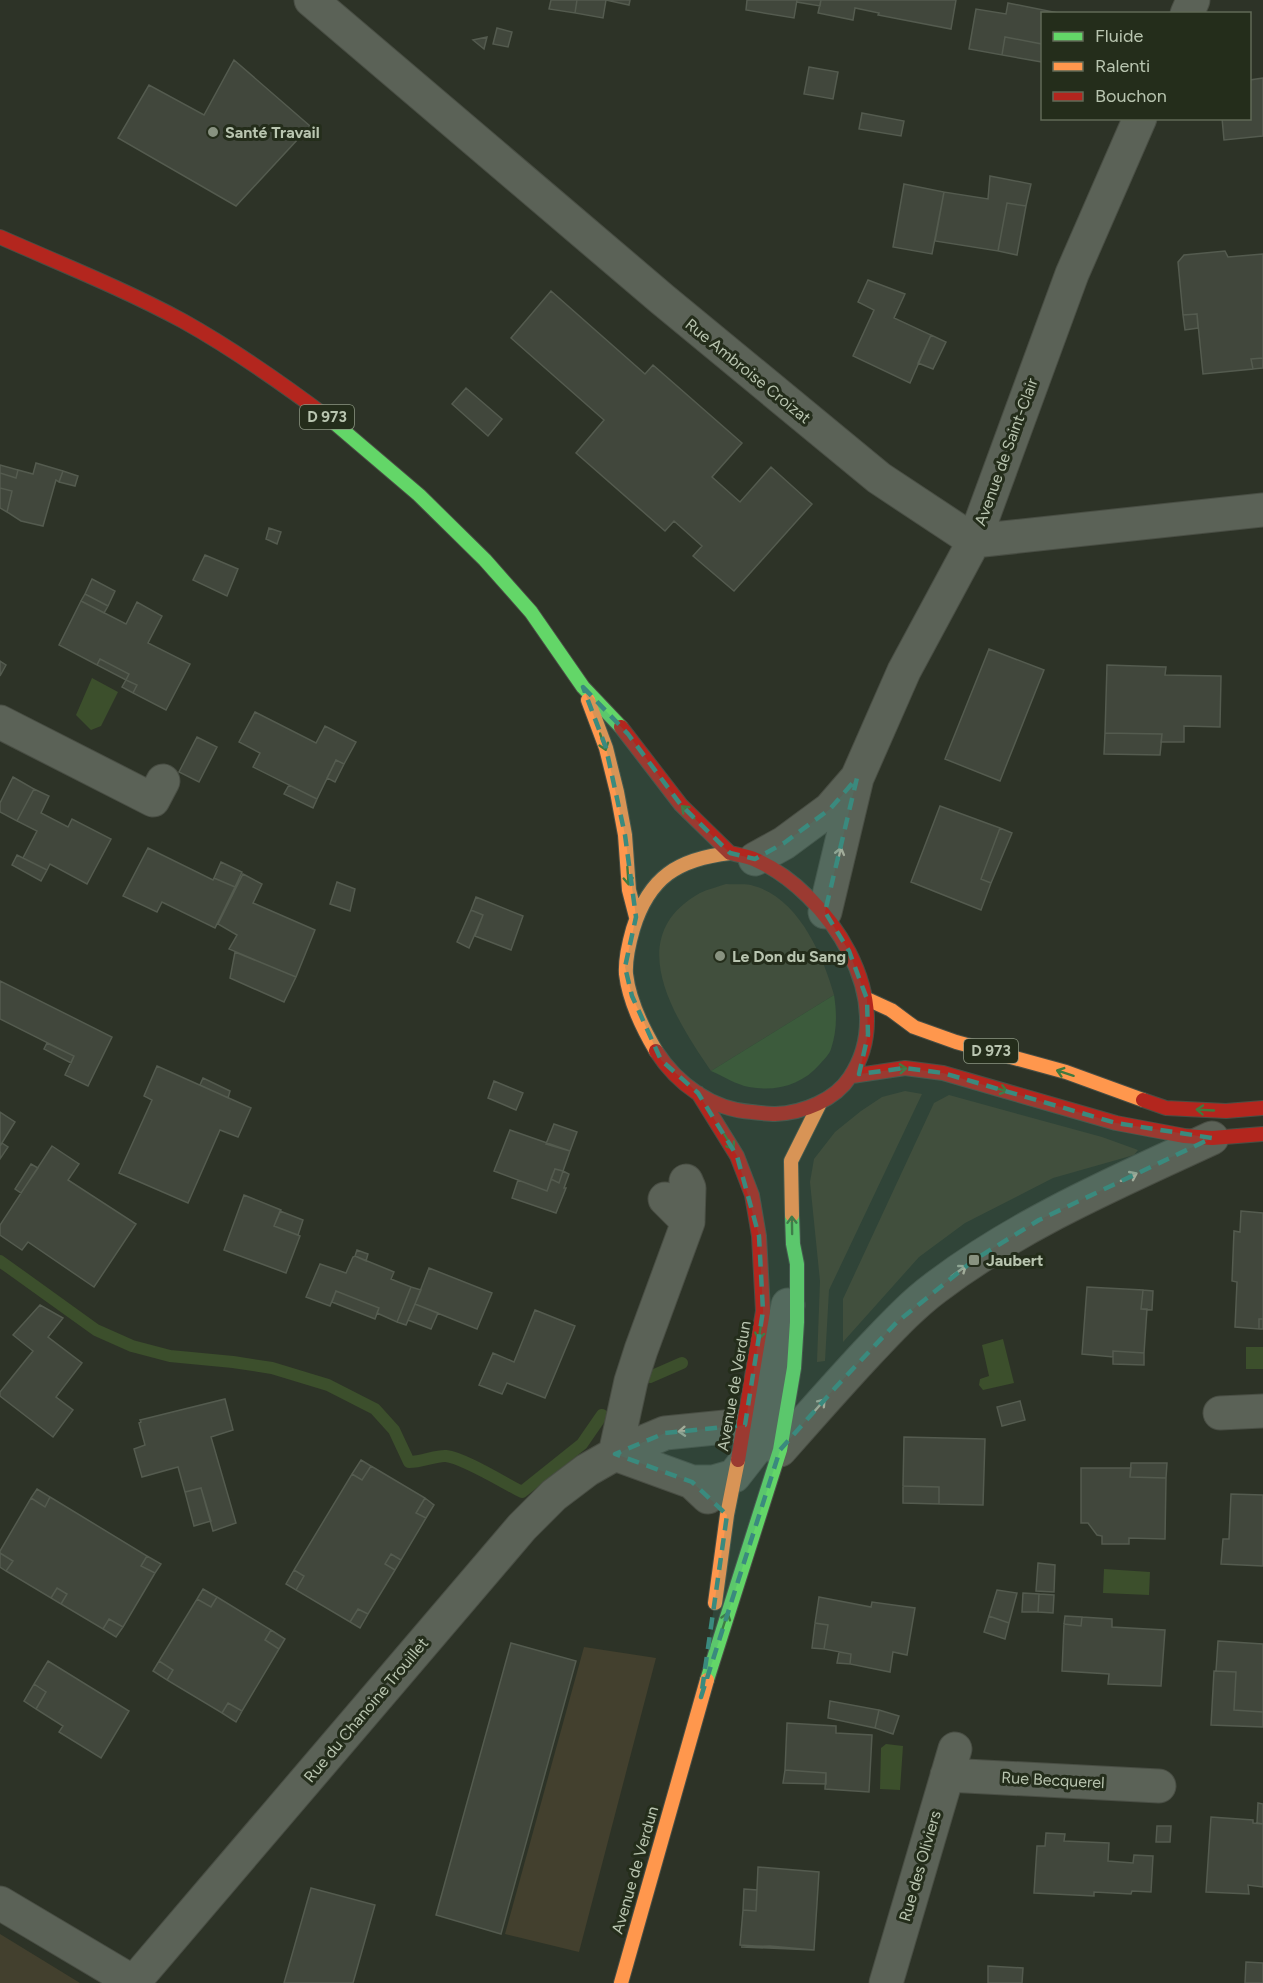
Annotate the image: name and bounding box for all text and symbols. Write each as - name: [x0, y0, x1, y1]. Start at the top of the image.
- legend: [1041, 12, 1251, 120]
- text: Fluide: [1095, 25, 1144, 47]
- text: Ralenti: [1095, 55, 1150, 77]
- text: Bouchon: [1095, 85, 1167, 107]
- place label: Santé Travail: [225, 123, 320, 142]
- marker: Santé Travail: [206, 125, 220, 139]
- street label: Rue Ambroise Croizat: [681, 315, 815, 427]
- street label: Avenue de Saint-Clair: [970, 375, 1042, 528]
- road number: D 973: [300, 405, 354, 429]
- one-way arrow: [599, 732, 610, 751]
- one-way arrow: [681, 805, 696, 819]
- one-way arrow: [834, 846, 846, 865]
- one-way arrow: [623, 866, 634, 886]
- place label: Le Don du Sang: [732, 947, 846, 966]
- marker: Le Don du Sang: [713, 949, 727, 963]
- road number: D 973: [964, 1039, 1018, 1063]
- one-way arrow: [887, 1063, 907, 1074]
- one-way arrow: [1056, 1066, 1075, 1077]
- one-way arrow: [989, 1083, 1008, 1095]
- one-way arrow: [1195, 1104, 1215, 1115]
- one-way arrow: [724, 1133, 736, 1150]
- one-way arrow: [1120, 1170, 1138, 1182]
- one-way arrow: [786, 1215, 798, 1235]
- place label: Jaubert: [986, 1251, 1043, 1270]
- marker: Jaubert: [967, 1253, 981, 1267]
- one-way arrow: [950, 1265, 966, 1277]
- street label: Avenue de Verdun: [713, 1319, 755, 1453]
- one-way arrow: [755, 1321, 766, 1341]
- one-way arrow: [812, 1399, 826, 1414]
- one-way arrow: [678, 1425, 698, 1436]
- one-way arrow: [720, 1612, 731, 1631]
- street label: Rue du Chanoine Trouillet: [300, 1634, 432, 1786]
- street label: Rue Becquerel: [1001, 1768, 1105, 1792]
- street label: Avenue de Verdun: [608, 1804, 662, 1936]
- street label: Rue des Oliviers: [895, 1808, 945, 1924]

